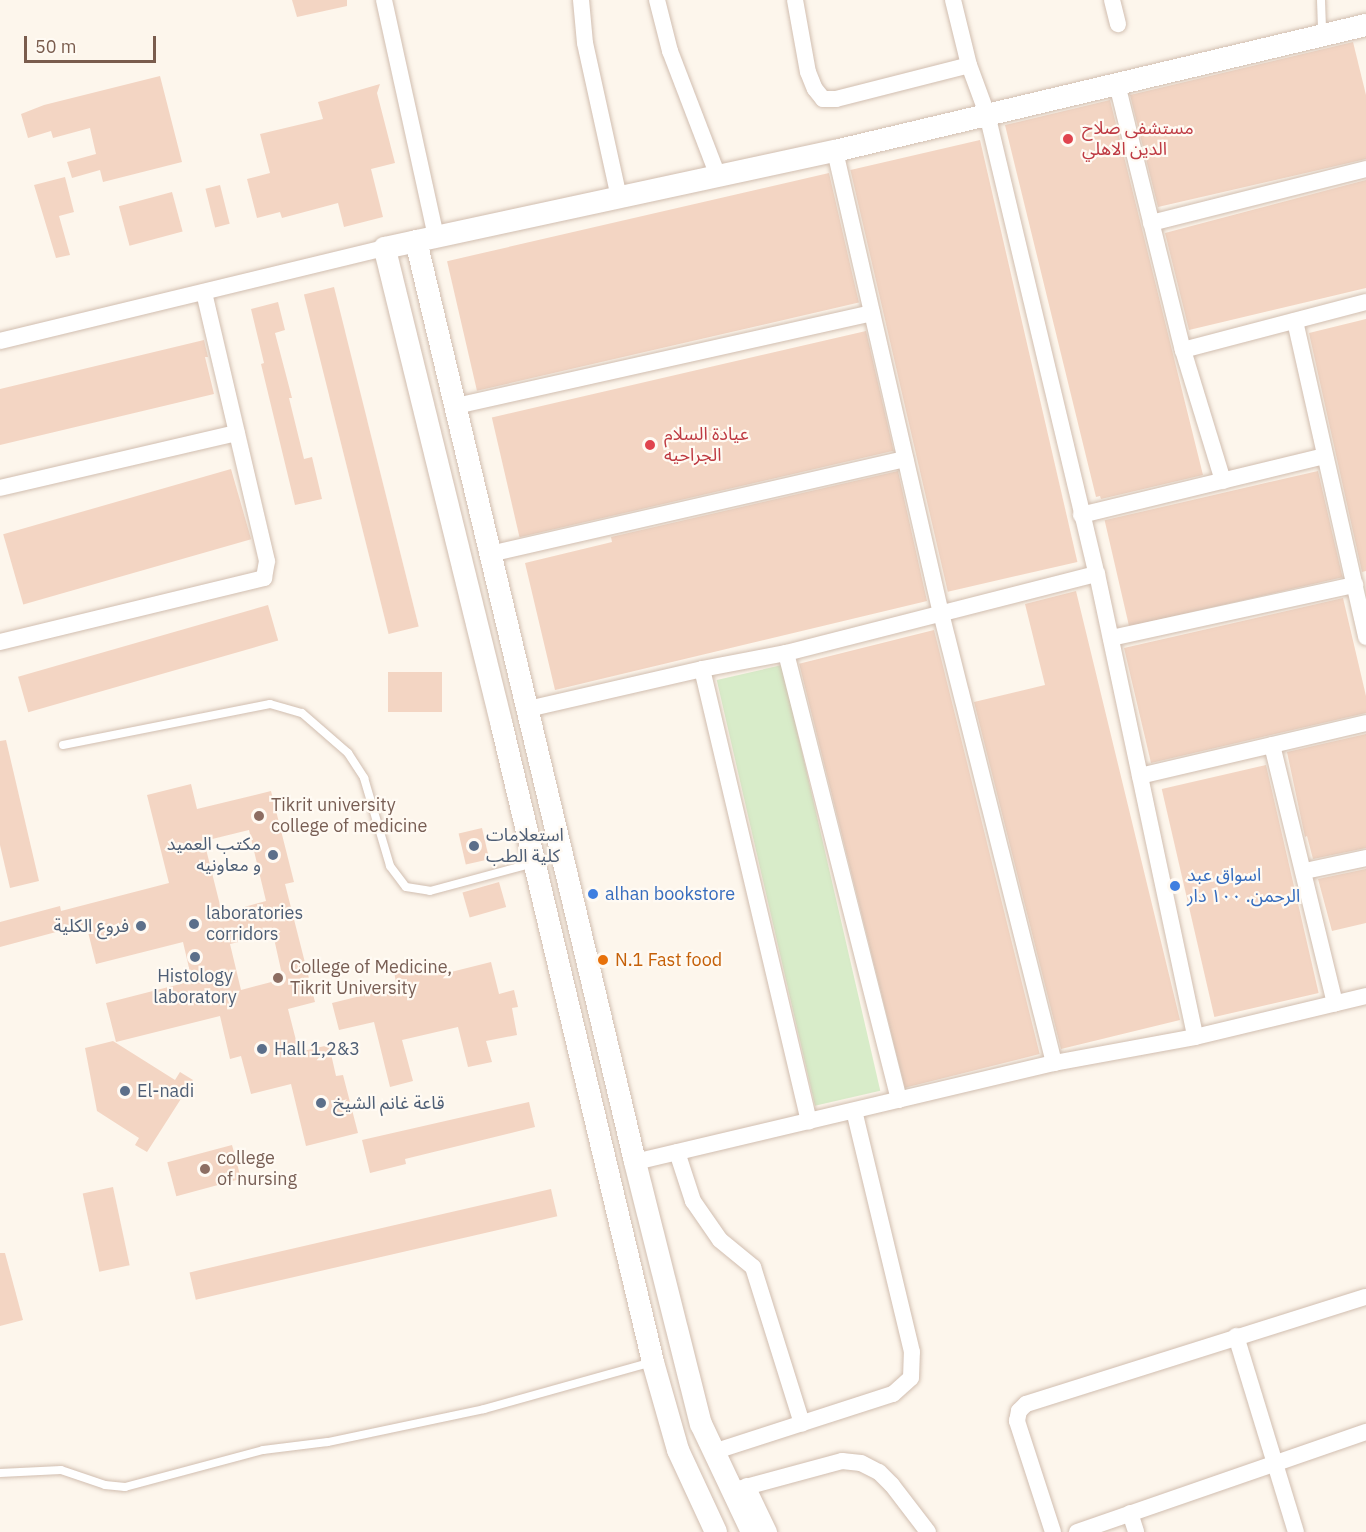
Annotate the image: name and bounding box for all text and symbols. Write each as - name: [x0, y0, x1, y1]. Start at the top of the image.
- scale bar: [27, 24, 159, 62]
- text: 50 m: [35, 35, 77, 58]
- place label: مستشفى صلاح الدين الاهلي: [1082, 118, 1194, 160]
- marker: مستشفى صلاح الدين الاهلي: [1059, 130, 1077, 148]
- place label: عيادة السلام الجراحيه: [664, 424, 749, 466]
- marker: عيادة السلام الجراحيه: [641, 436, 659, 454]
- place label: Tikrit university college of medicine: [271, 795, 427, 838]
- marker: Tikrit university college of medicine: [252, 809, 266, 823]
- place label: استعلامات كلية الطب: [486, 825, 564, 868]
- place label: مكتب العميد و معاونيه: [167, 834, 261, 876]
- marker: استعلامات كلية الطب: [467, 839, 481, 853]
- marker: مكتب العميد و معاونيه: [266, 848, 280, 862]
- place label: اسواق عبد الرحمن. ١٠٠ دار: [1187, 865, 1300, 908]
- marker: اسواق عبد الرحمن. ١٠٠ دار: [1168, 879, 1182, 893]
- place label: alhan bookstore: [605, 883, 735, 905]
- marker: alhan bookstore: [586, 887, 600, 901]
- place label: laboratories corridors: [206, 903, 303, 946]
- place label: فروع الكلية: [53, 915, 129, 937]
- marker: laboratories corridors: [187, 917, 201, 931]
- marker: فروع الكلية: [134, 919, 148, 933]
- place label: N.1 Fast food: [615, 949, 722, 971]
- marker: Histology laboratory: [188, 950, 202, 964]
- marker: N.1 Fast food: [596, 953, 610, 967]
- place label: College of Medicine, Tikrit University: [290, 957, 452, 1000]
- place label: Histology laboratory: [153, 966, 237, 1008]
- marker: College of Medicine, Tikrit University: [271, 971, 285, 985]
- place label: Hall 1,2&3: [274, 1038, 360, 1060]
- marker: Hall 1,2&3: [255, 1042, 269, 1056]
- place label: El-nadi: [137, 1080, 194, 1102]
- marker: El-nadi: [118, 1084, 132, 1098]
- place label: قاعة غانم الشيخ: [333, 1092, 444, 1114]
- marker: قاعة غانم الشيخ: [314, 1096, 328, 1110]
- place label: college of nursing: [217, 1148, 297, 1190]
- marker: college of nursing: [198, 1162, 212, 1176]

